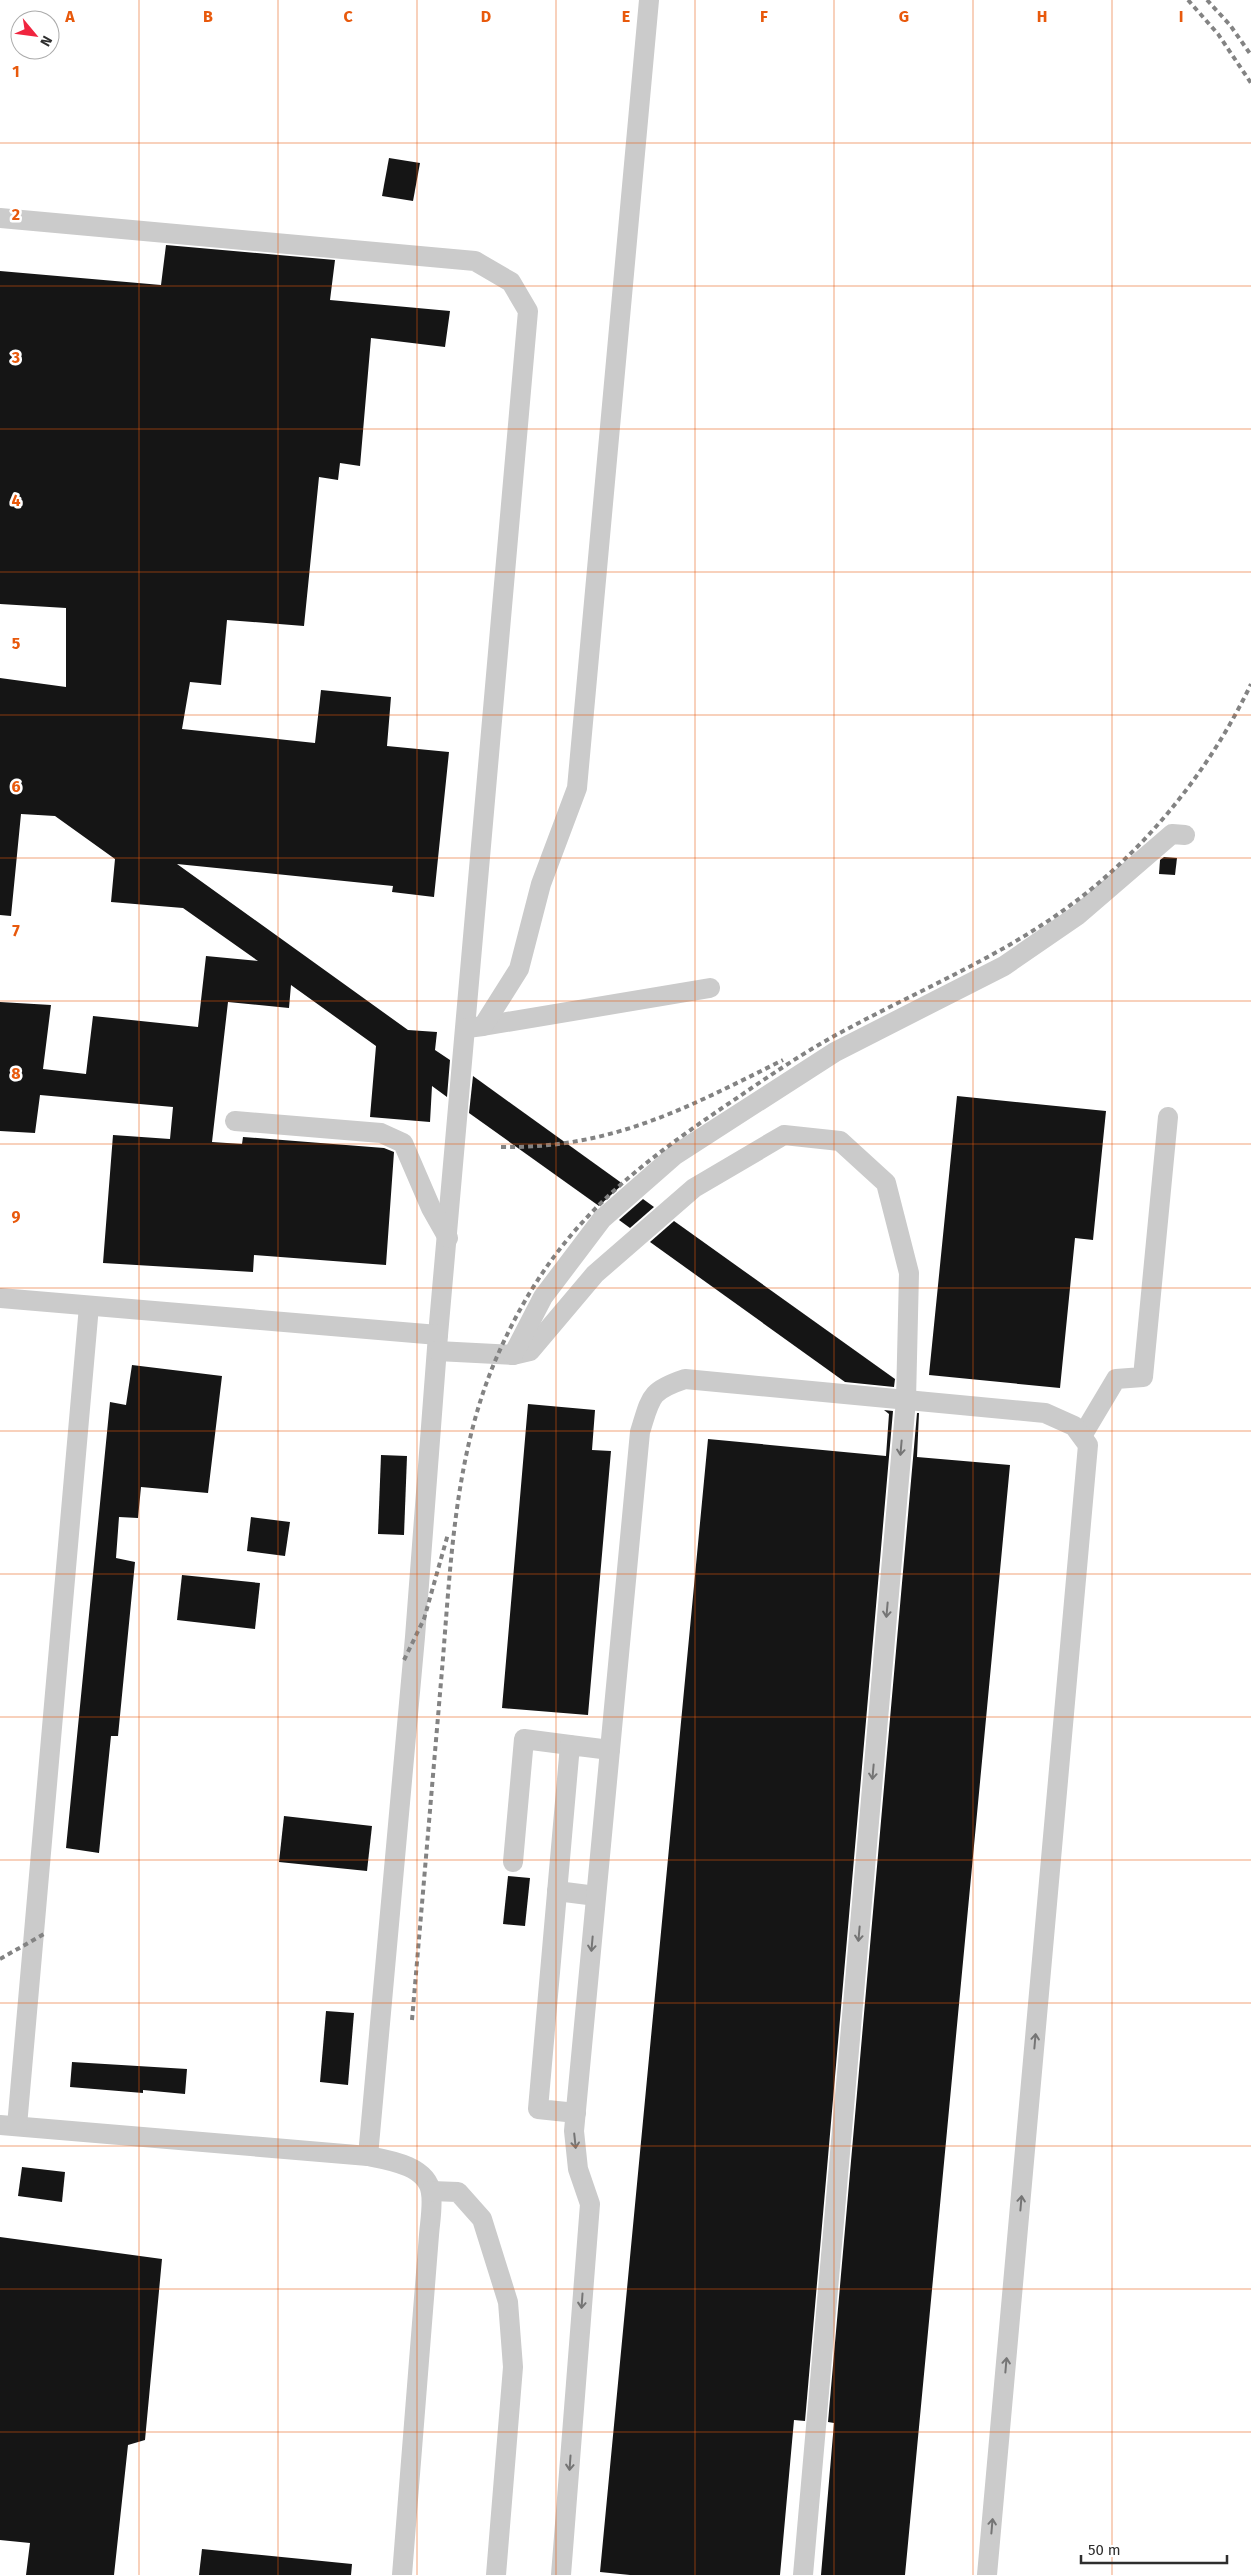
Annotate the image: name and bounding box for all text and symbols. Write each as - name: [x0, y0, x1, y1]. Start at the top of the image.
- text: A: [64, 7, 75, 26]
- text: B: [203, 7, 213, 26]
- text: C: [343, 7, 353, 26]
- text: D: [481, 7, 491, 26]
- text: E: [622, 7, 630, 26]
- text: F: [760, 7, 768, 26]
- text: G: [899, 7, 909, 26]
- text: H: [1037, 7, 1047, 26]
- text: I: [1179, 7, 1183, 26]
- north arrow: [10, 10, 60, 60]
- text: N: [36, 33, 56, 49]
- text: 1: [12, 62, 20, 81]
- text: 2: [12, 205, 20, 224]
- text: 3: [11, 348, 20, 367]
- text: 4: [11, 491, 21, 510]
- text: 5: [12, 634, 21, 653]
- text: 6: [11, 777, 21, 796]
- text: 7: [12, 921, 20, 940]
- text: 8: [11, 1064, 21, 1083]
- text: 9: [12, 1207, 21, 1226]
- one-way arrow: [897, 1440, 906, 1456]
- one-way arrow: [883, 1602, 892, 1618]
- one-way arrow: [868, 1764, 878, 1780]
- one-way arrow: [854, 1926, 864, 1942]
- one-way arrow: [587, 1936, 597, 1952]
- one-way arrow: [1030, 2033, 1040, 2049]
- one-way arrow: [570, 2133, 580, 2149]
- one-way arrow: [1016, 2195, 1025, 2211]
- one-way arrow: [578, 2293, 587, 2309]
- one-way arrow: [1001, 2357, 1011, 2373]
- one-way arrow: [565, 2455, 574, 2471]
- one-way arrow: [987, 2519, 996, 2535]
- scale bar: [1081, 2532, 1227, 2564]
- text: 50 m: [1088, 2541, 1121, 2559]

